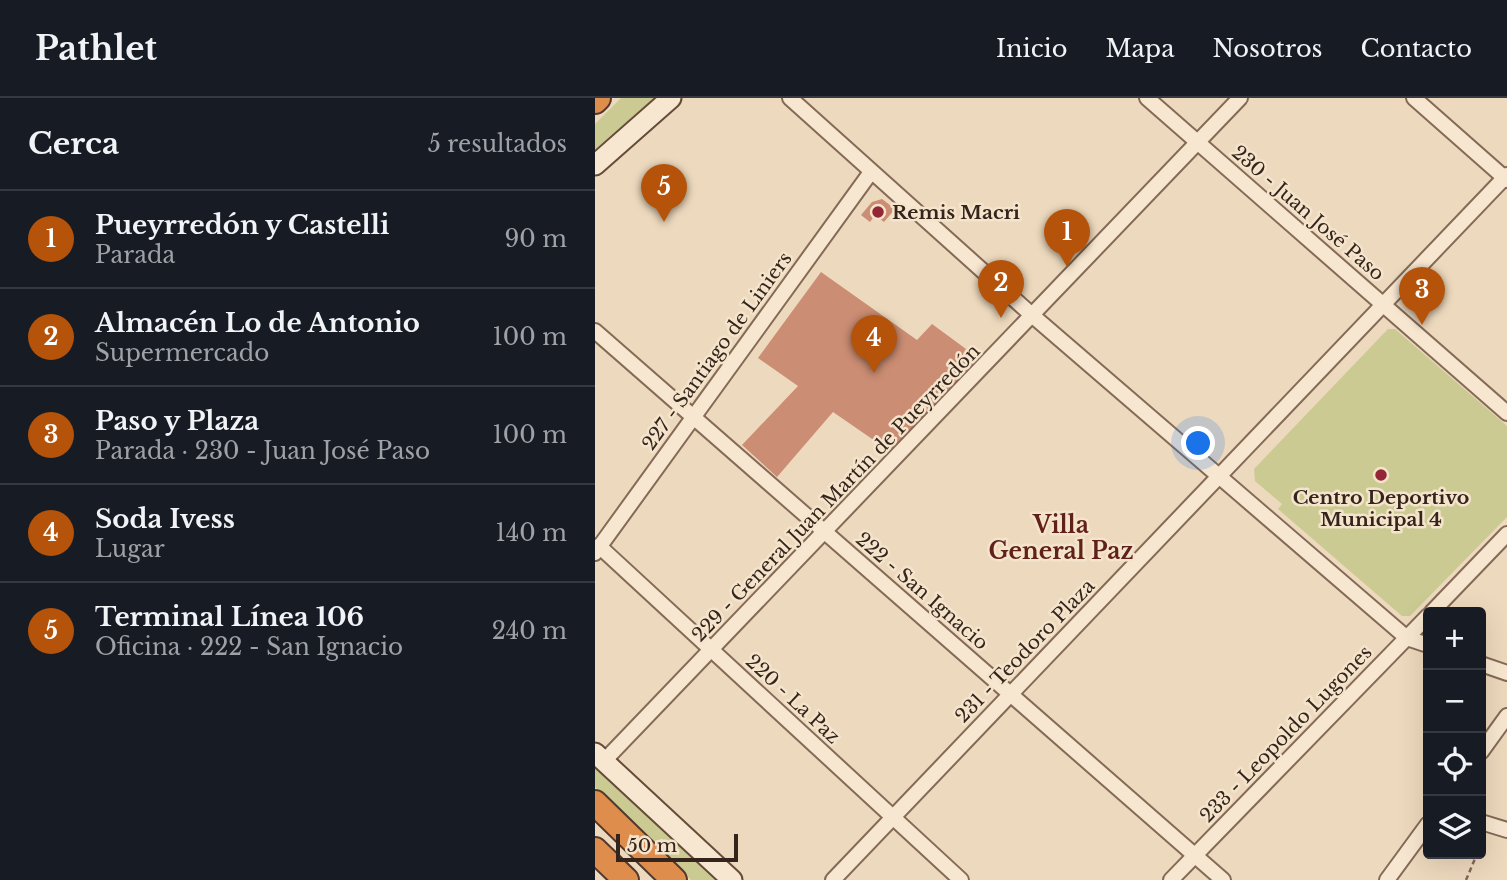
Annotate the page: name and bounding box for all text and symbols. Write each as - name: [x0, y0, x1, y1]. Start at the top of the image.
- text: Pathlet: [35, 28, 157, 69]
- text: Inicio: [996, 34, 1067, 63]
- text: Mapa: [1105, 34, 1174, 63]
- text: Nosotros: [1212, 34, 1323, 63]
- text: Contacto: [1361, 34, 1472, 63]
- text: Cerca: [28, 125, 119, 162]
- text: 5 resultados: [428, 130, 567, 158]
- street label: 230 - Juan José Paso: [1227, 141, 1389, 285]
- pin: 5: [641, 164, 687, 222]
- place label: Remis Macri: [892, 201, 1020, 224]
- marker: Remis Macri: [870, 204, 886, 220]
- text: Pueyrredón y Castelli: [95, 209, 389, 241]
- pin: 1: [1044, 209, 1090, 267]
- text: 1: [46, 225, 56, 253]
- text: 90 m: [505, 225, 567, 253]
- text: Parada: [95, 241, 175, 269]
- street label: 227 - Santiago de Liniers: [637, 247, 797, 455]
- pin: 2: [978, 260, 1024, 318]
- pin: 3: [1399, 267, 1445, 325]
- text: Almacén Lo de Antonio: [95, 307, 420, 339]
- pin: 4: [851, 315, 897, 373]
- text: 2: [44, 323, 58, 351]
- text: 100 m: [493, 323, 567, 351]
- text: Supermercado: [95, 339, 269, 367]
- street label: 229 - General Juan Martín de Pueyrredón: [687, 340, 985, 646]
- text: Paso y Plaza: [95, 405, 259, 437]
- text: 3: [44, 421, 58, 449]
- text: 100 m: [493, 421, 567, 449]
- your location: [1181, 426, 1215, 460]
- text: Parada · 230 - Juan José Paso: [95, 437, 430, 465]
- marker: Centro Deportivo Municipal 4: [1373, 467, 1389, 483]
- place label: Centro Deportivo Municipal 4: [1293, 486, 1469, 531]
- text: Soda Ivess: [95, 503, 235, 535]
- district label: Villa General Paz: [988, 511, 1134, 565]
- text: 4: [43, 519, 59, 547]
- text: 140 m: [496, 519, 567, 547]
- street label: 222 - San Ignacio: [851, 527, 993, 655]
- text: Lugar: [95, 535, 165, 563]
- street label: 231 - Teodoro Plaza: [951, 574, 1100, 727]
- text: Terminal Línea 106: [95, 601, 364, 633]
- map controls: [1423, 607, 1486, 859]
- button: +: [1423, 607, 1486, 670]
- text: 5: [44, 617, 58, 645]
- text: 240 m: [492, 617, 567, 645]
- text: Oficina · 222 - San Ignacio: [95, 633, 403, 661]
- street label: 233 - Leopoldo Lugones: [1195, 641, 1377, 827]
- street label: 220 - La Paz: [741, 650, 845, 748]
- button: −: [1423, 670, 1486, 733]
- button: locate: [1423, 733, 1486, 796]
- button: layers: [1423, 796, 1486, 859]
- scale bar: [616, 831, 739, 863]
- text: 50 m: [627, 834, 677, 857]

